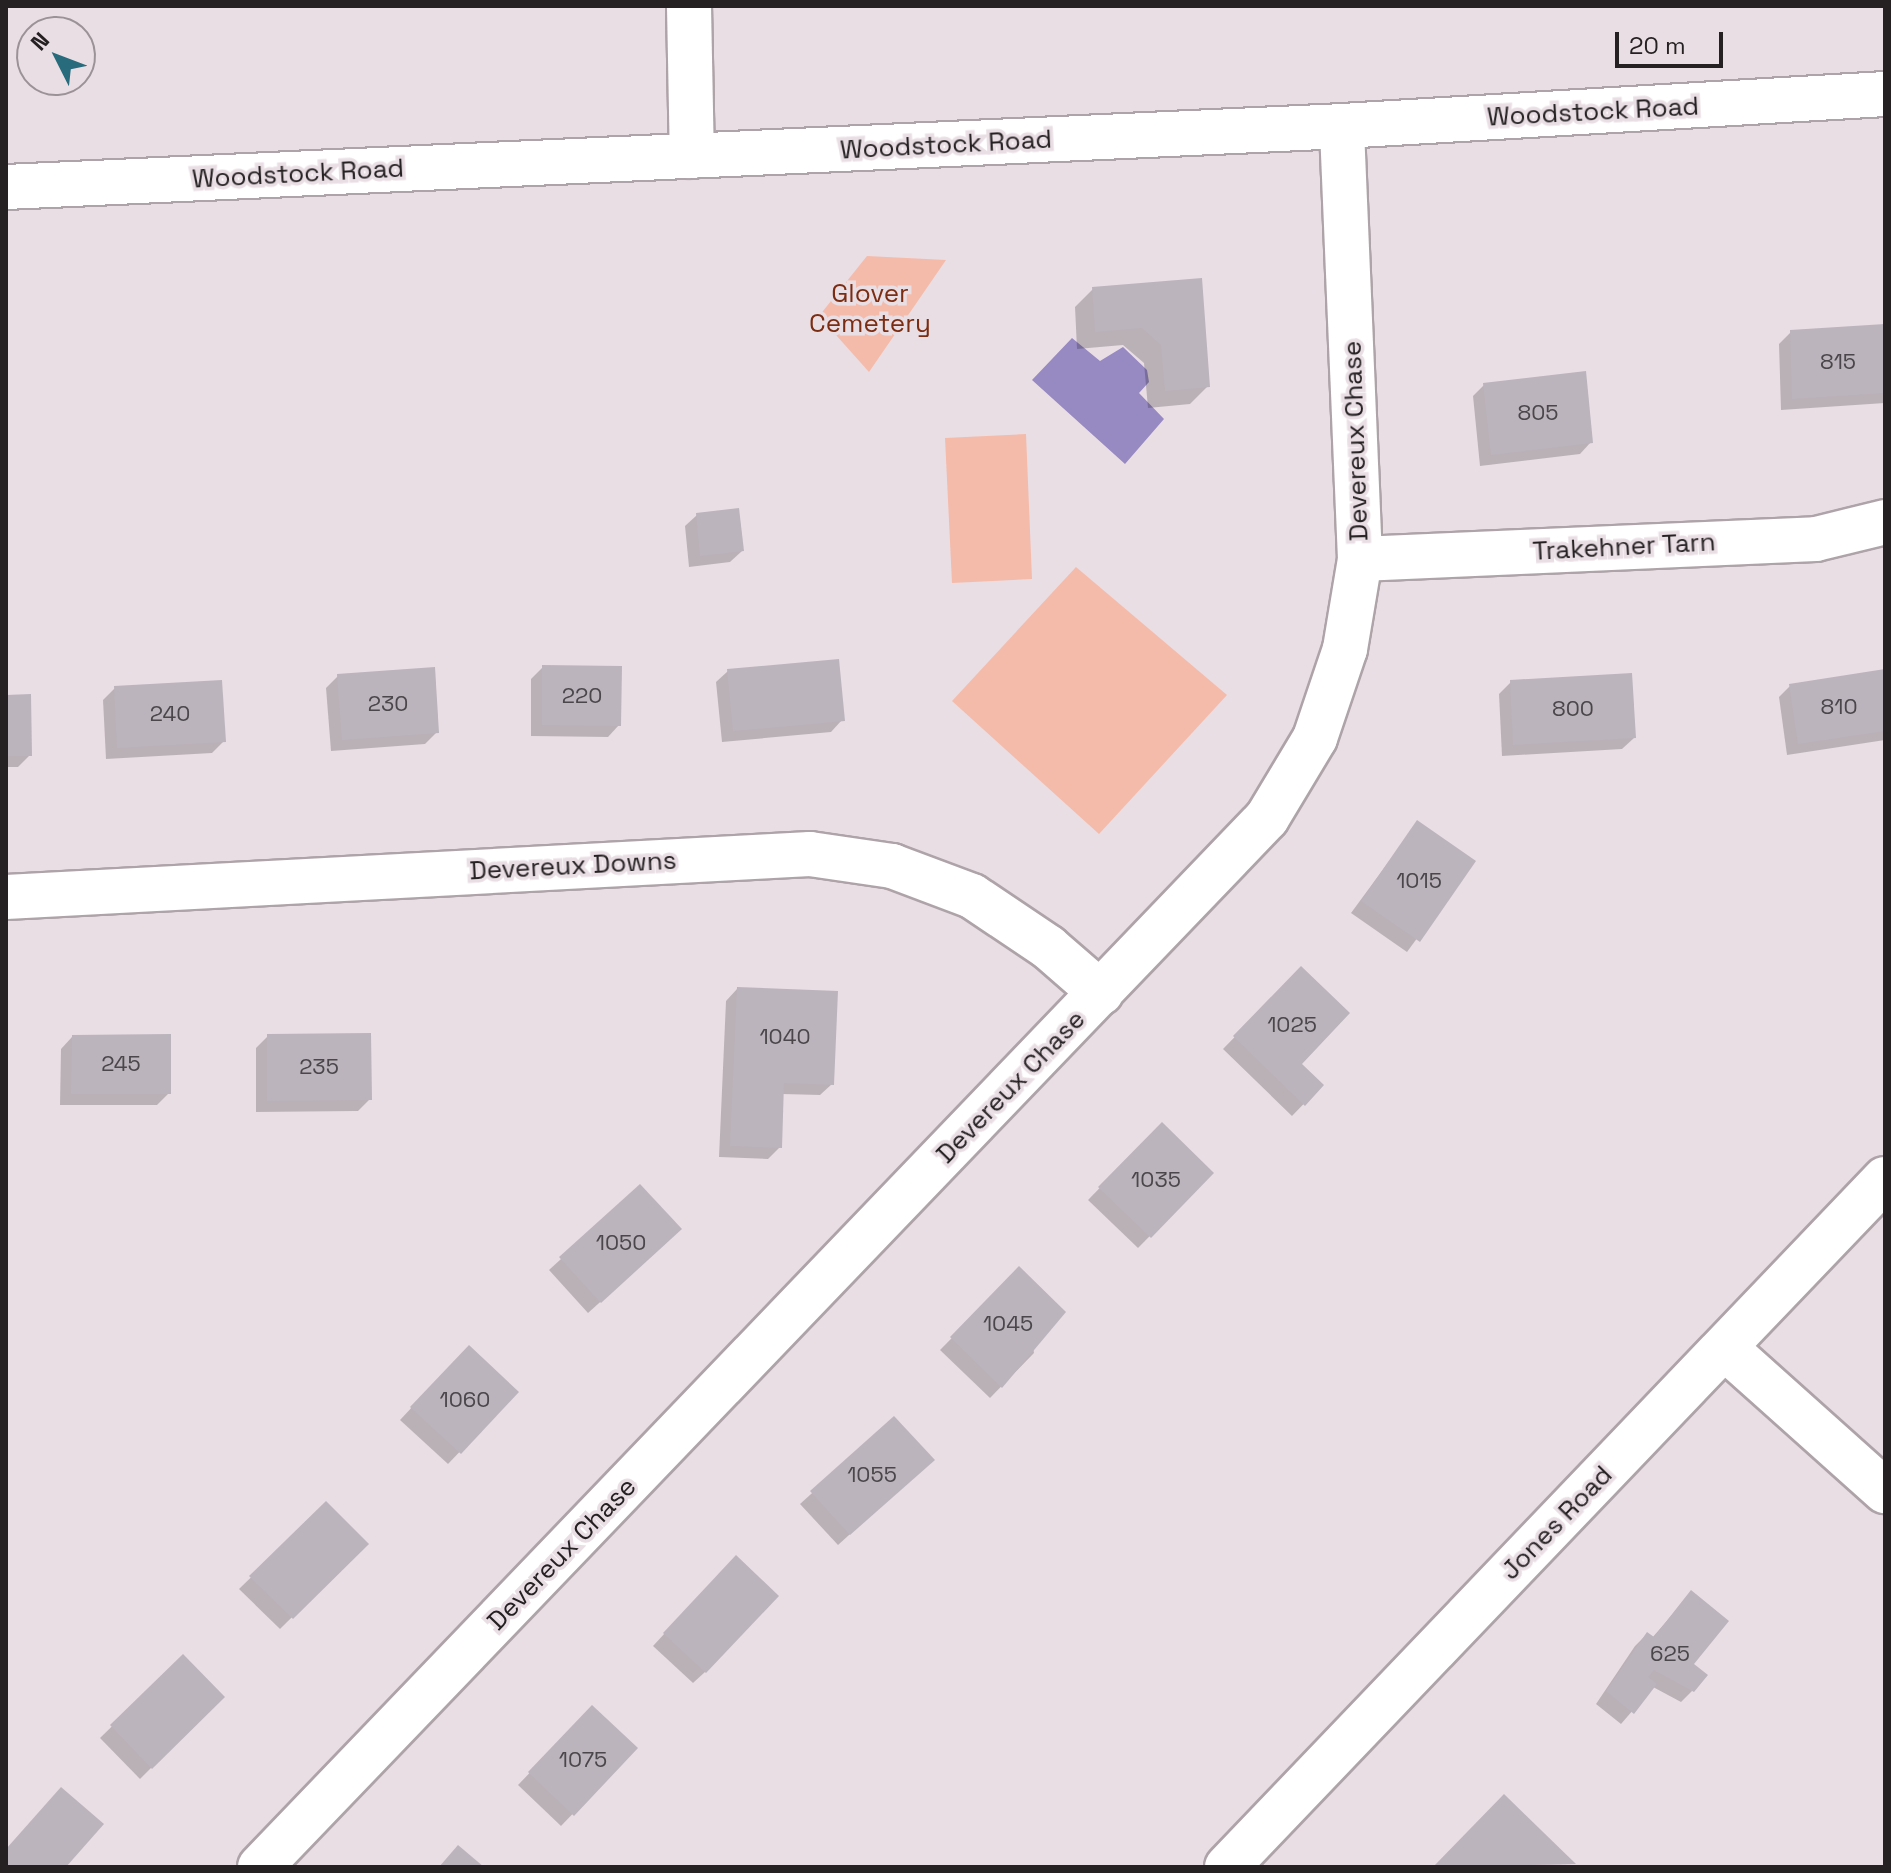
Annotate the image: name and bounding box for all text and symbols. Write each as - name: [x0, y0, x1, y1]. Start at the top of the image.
- north arrow: [16, 16, 96, 96]
- scale bar: [1619, 16, 1727, 66]
- text: N: [24, 26, 55, 56]
- text: 20 m: [1629, 30, 1686, 61]
- street label: Woodstock Road: [1486, 91, 1700, 133]
- street label: Woodstock Road: [839, 124, 1053, 166]
- street label: Woodstock Road: [191, 153, 405, 195]
- park label: Glover Cemetery: [809, 278, 931, 340]
- street label: Devereux Chase: [1337, 340, 1375, 542]
- house number: 815: [1820, 349, 1856, 375]
- house number: 805: [1518, 400, 1558, 426]
- street label: Trakehner Tarn: [1531, 527, 1717, 567]
- house number: 220: [562, 683, 602, 709]
- house number: 230: [368, 691, 408, 717]
- house number: 810: [1820, 694, 1858, 720]
- house number: 800: [1552, 696, 1594, 722]
- house number: 240: [150, 701, 190, 727]
- street label: Devereux Downs: [469, 845, 677, 887]
- house number: 1015: [1396, 868, 1442, 894]
- street label: Devereux Chase: [930, 1004, 1092, 1170]
- house number: 1025: [1267, 1012, 1317, 1038]
- house number: 1040: [759, 1024, 811, 1050]
- house number: 245: [101, 1051, 141, 1077]
- house number: 235: [299, 1054, 339, 1080]
- house number: 1035: [1131, 1167, 1181, 1193]
- house number: 1050: [596, 1230, 646, 1256]
- house number: 1045: [983, 1311, 1033, 1337]
- house number: 1060: [440, 1387, 490, 1413]
- street label: Jones Road: [1495, 1460, 1619, 1586]
- house number: 1055: [847, 1462, 897, 1488]
- street label: Devereux Chase: [481, 1471, 643, 1637]
- house number: 625: [1650, 1641, 1690, 1667]
- house number: 1075: [559, 1747, 607, 1773]

